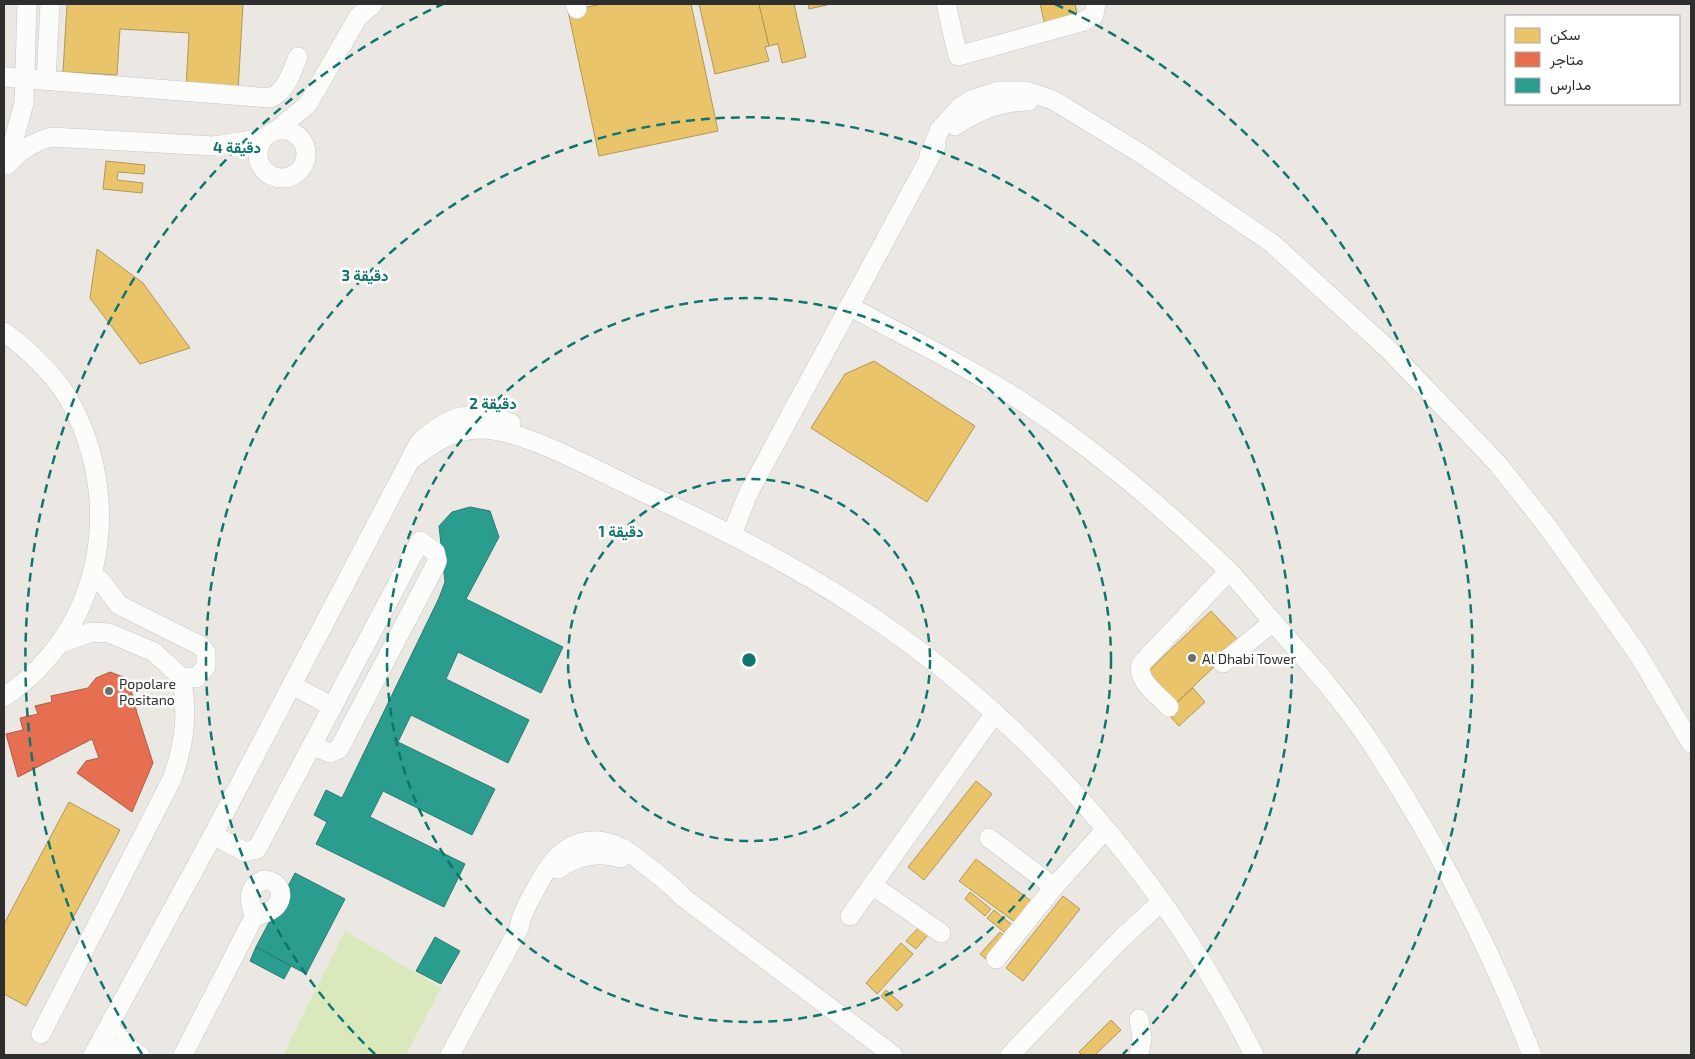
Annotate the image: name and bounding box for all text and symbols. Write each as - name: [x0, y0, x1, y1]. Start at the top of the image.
- legend: [1505, 15, 1680, 105]
- text: سكن: [1550, 25, 1580, 45]
- text: متاجر: [1549, 50, 1584, 69]
- text: مدارس: [1550, 75, 1591, 95]
- text: 4 دقيقة: [213, 138, 261, 157]
- text: 3 دقيقة: [341, 266, 389, 285]
- text: 2 دقيقة: [469, 394, 517, 413]
- text: 1 دقيقة: [598, 522, 644, 541]
- place label: Al Dhabi Tower: [1202, 650, 1296, 667]
- centre of rings: [740, 651, 758, 669]
- marker: Al Dhabi Tower: [1186, 652, 1198, 664]
- place label: Popolare Positano: [119, 675, 176, 708]
- marker: Popolare Positano: [103, 685, 115, 697]

